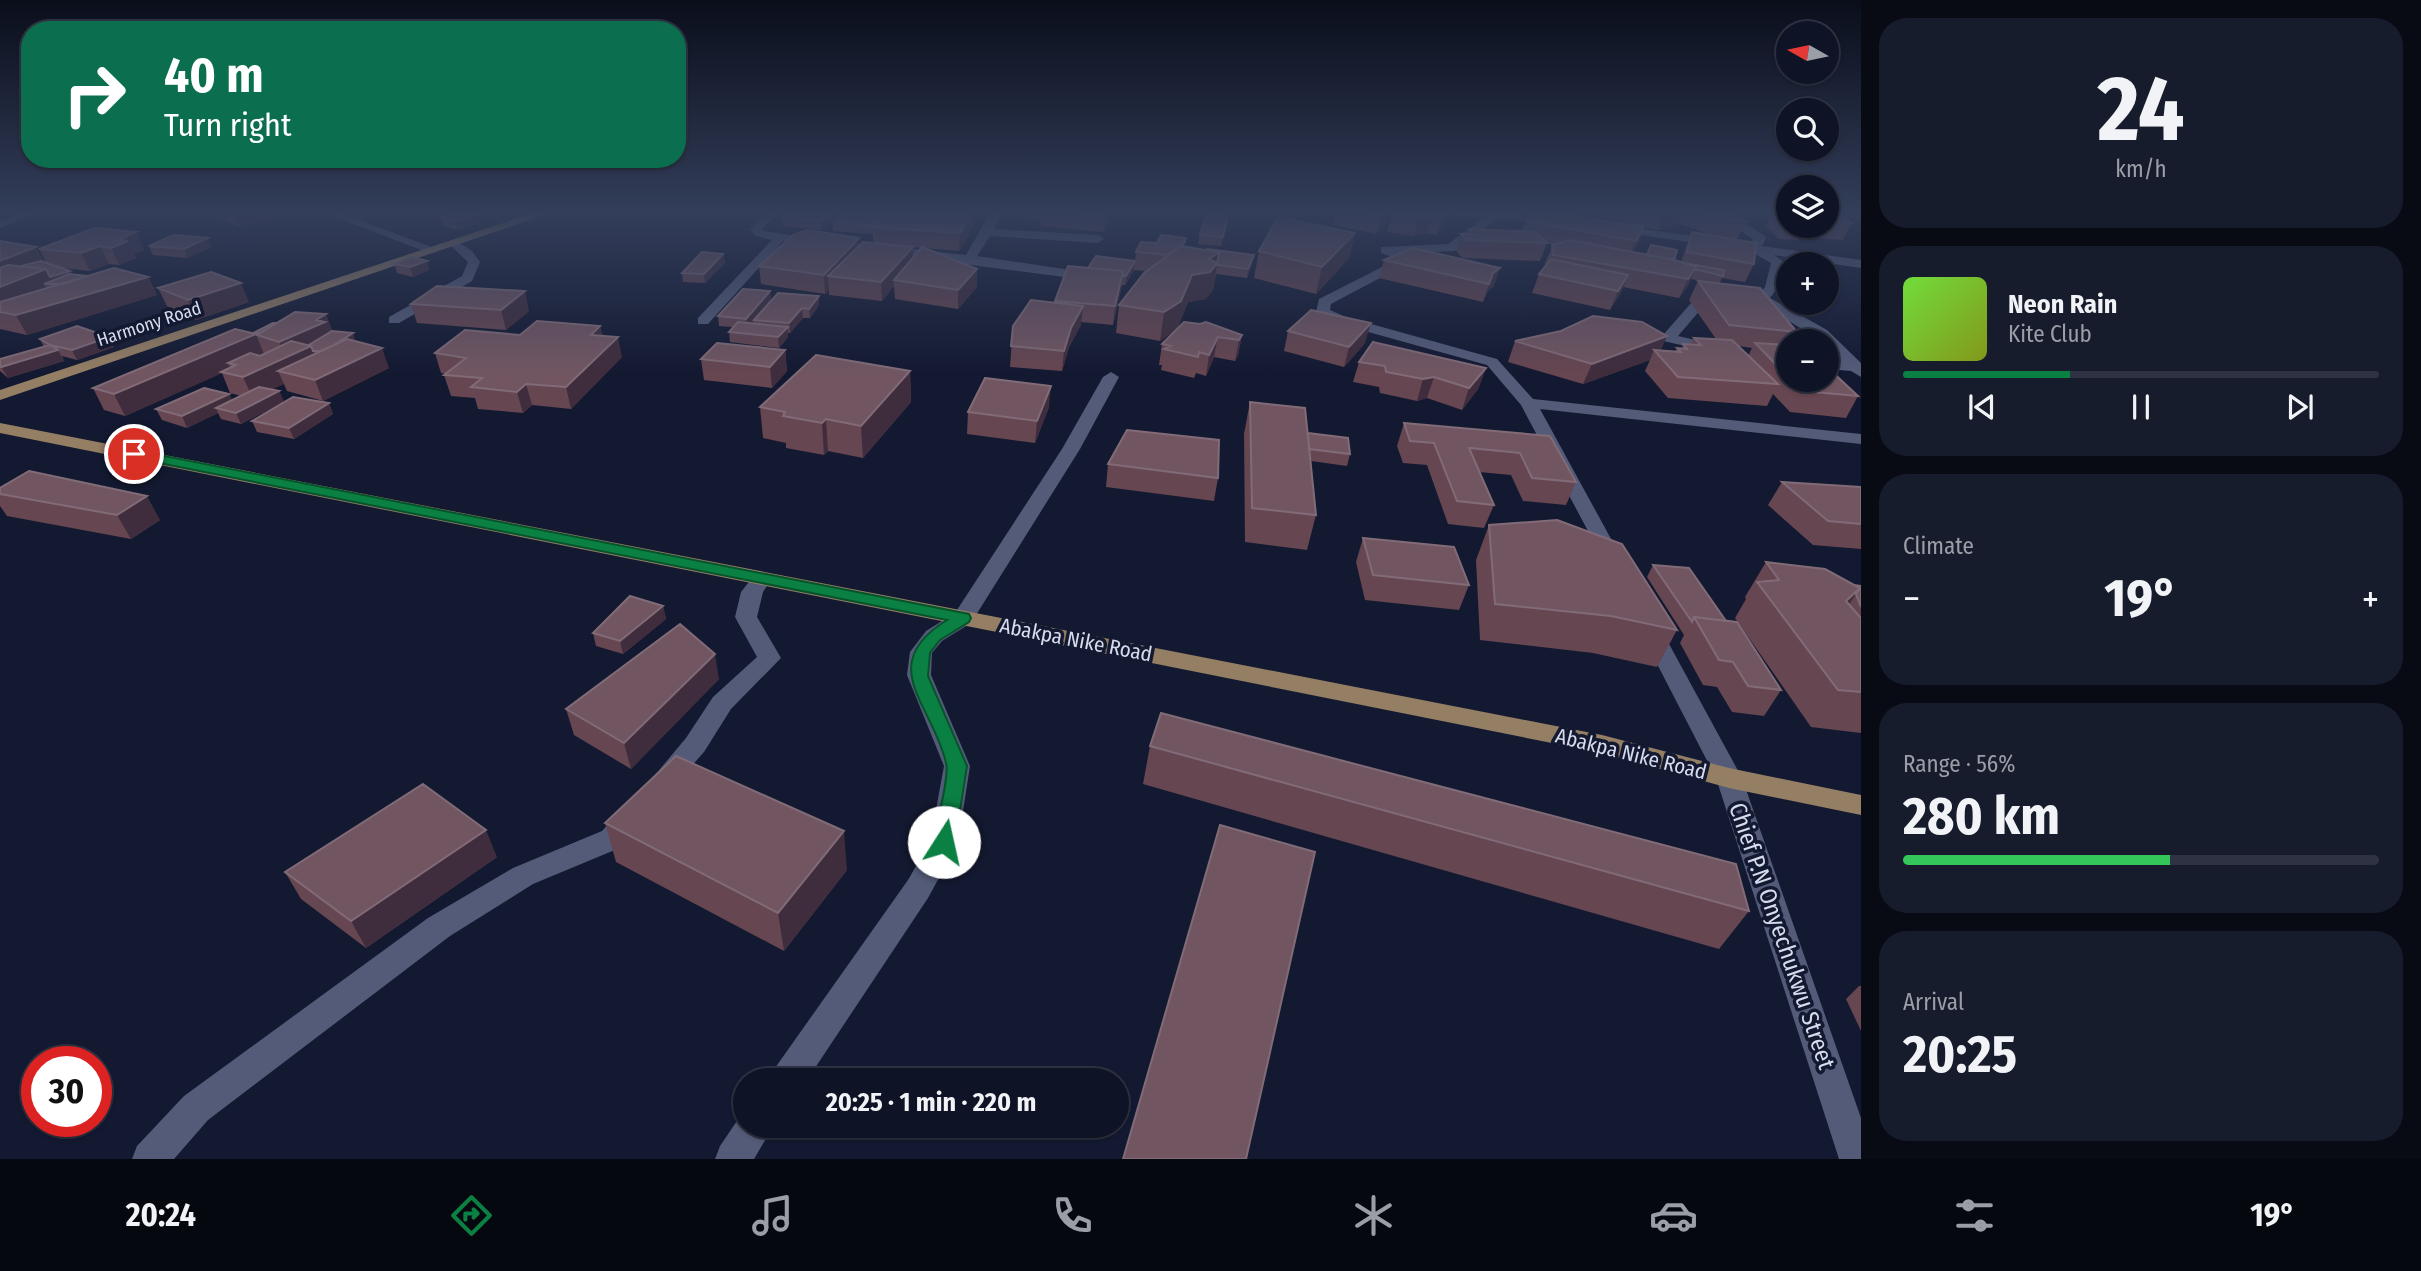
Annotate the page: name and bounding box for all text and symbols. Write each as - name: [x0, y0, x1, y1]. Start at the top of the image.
- north arrow: [1776, 21, 1839, 84]
- map controls: [1776, 21, 1839, 392]
- text: 40 m: [164, 46, 264, 105]
- icon: right: [49, 49, 140, 140]
- text: 24: [2097, 55, 2185, 164]
- button: search: [1776, 98, 1839, 161]
- text: Turn right: [164, 106, 291, 144]
- text: km/h: [2115, 155, 2167, 183]
- button: layers: [1776, 175, 1839, 238]
- button: +: [1776, 252, 1839, 315]
- text: Neon Rain: [2008, 289, 2117, 320]
- street label: Harmony Road: [94, 297, 204, 351]
- text: Kite Club: [2008, 320, 2092, 348]
- button: −: [1776, 329, 1839, 392]
- icon: previous: [1963, 388, 2001, 426]
- icon: pause: [2122, 388, 2160, 426]
- icon: next: [2281, 388, 2319, 426]
- pin: [104, 424, 164, 484]
- icon: arrive: [115, 435, 153, 473]
- text: Climate: [1903, 532, 1974, 560]
- text: 19°: [2104, 567, 2178, 630]
- text: −: [1903, 576, 1920, 622]
- text: +: [2362, 576, 2379, 622]
- street label: Abakpa Nike Road: [998, 612, 1154, 668]
- street label: Abakpa Nike Road: [1553, 723, 1709, 785]
- text: Range · 56%: [1903, 750, 2015, 778]
- text: 280 km: [1903, 785, 2060, 848]
- street label: Chief P.N Onyechukwu Street: [1723, 799, 1841, 1073]
- position arrow: [907, 805, 981, 879]
- text: Arrival: [1903, 988, 1964, 1016]
- text: 20:25: [1903, 1023, 2017, 1086]
- speed limit sign: 30: [21, 1046, 112, 1137]
- text: 20:25 · 1 min · 220 m: [826, 1087, 1036, 1118]
- icon: directions: [447, 1191, 496, 1240]
- icon: music: [748, 1191, 797, 1240]
- icon: phone: [1048, 1191, 1097, 1240]
- icon: climate: [1349, 1191, 1398, 1240]
- icon: car: [1649, 1191, 1698, 1240]
- icon: filters: [1950, 1191, 1999, 1240]
- text: 20:24: [126, 1196, 196, 1234]
- text: 19°: [2250, 1196, 2295, 1234]

